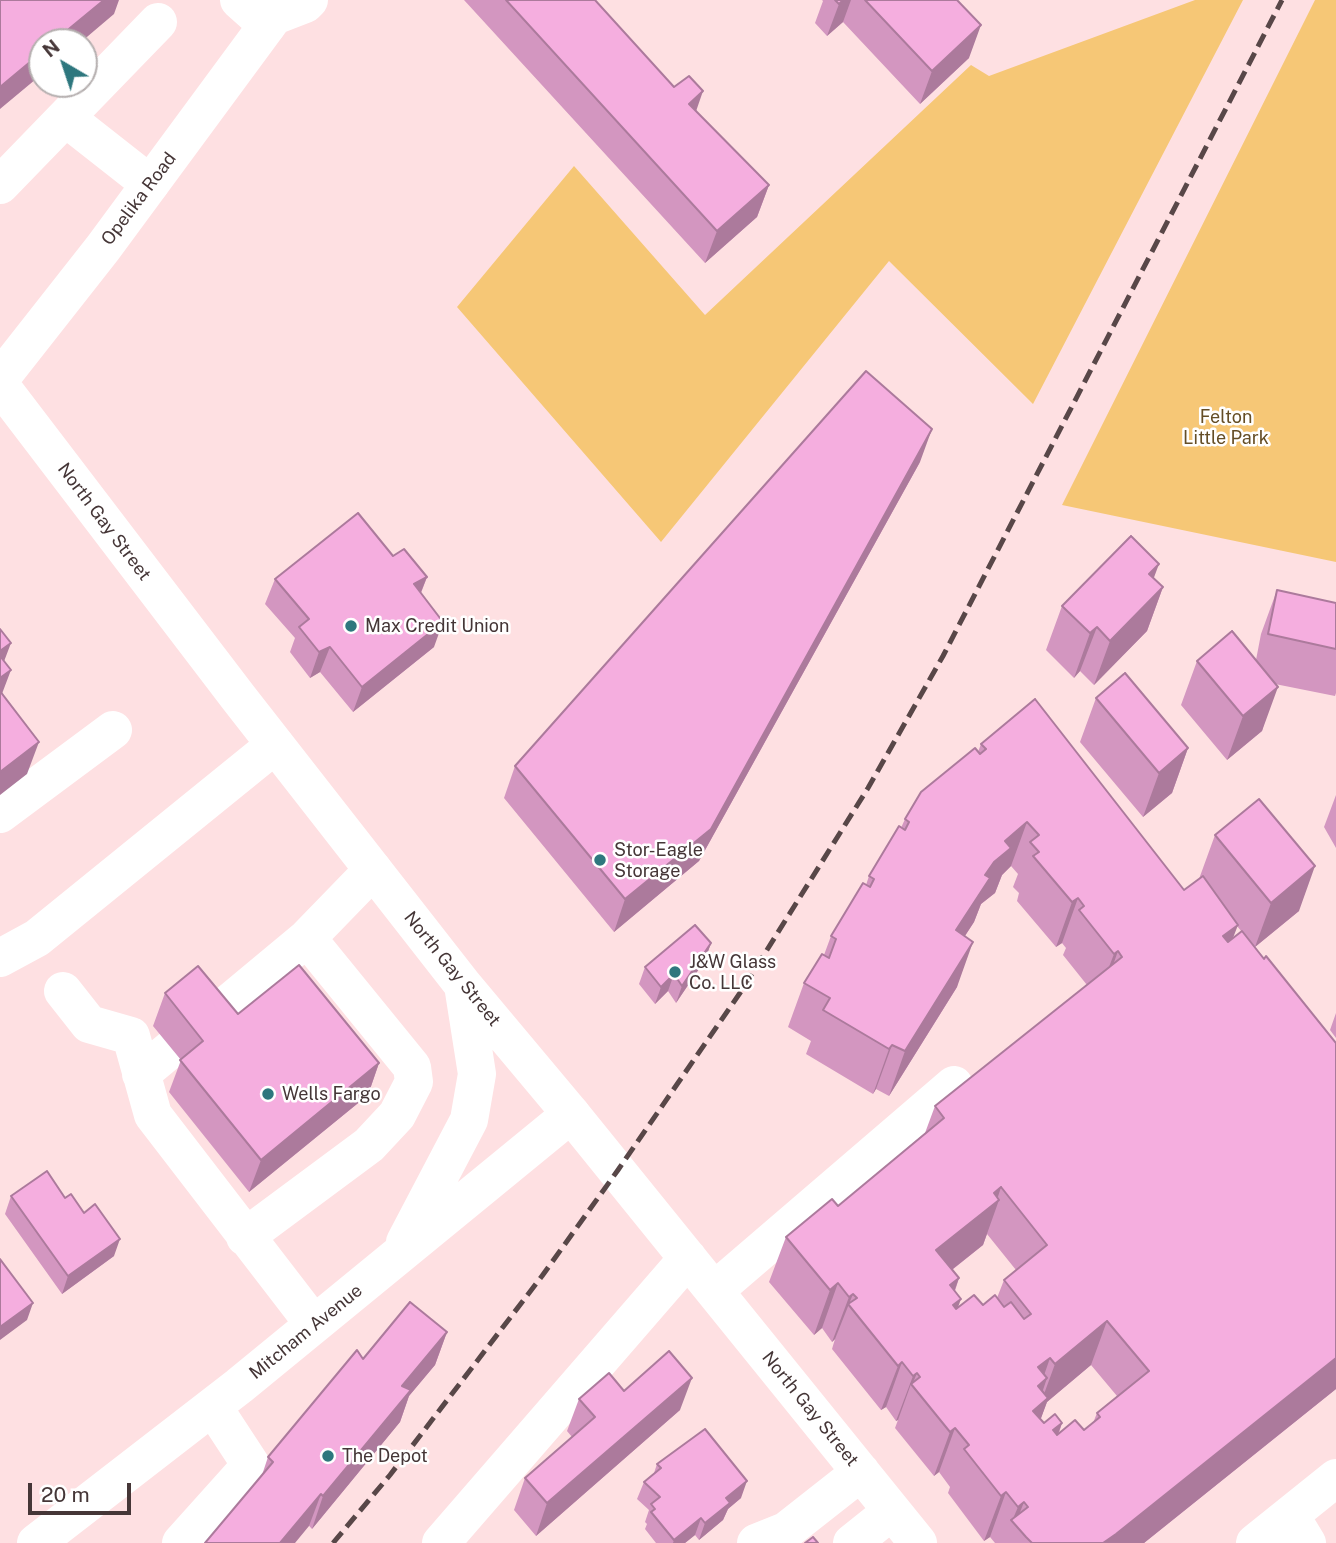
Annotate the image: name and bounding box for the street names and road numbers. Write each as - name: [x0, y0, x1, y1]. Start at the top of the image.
- street label: Opelika Road: [97, 148, 181, 250]
- street label: North Gay Street: [53, 459, 155, 585]
- street label: North Gay Street: [399, 907, 505, 1031]
- street label: Mitcham Avenue: [245, 1280, 367, 1384]
- street label: North Gay Street: [757, 1347, 863, 1471]

